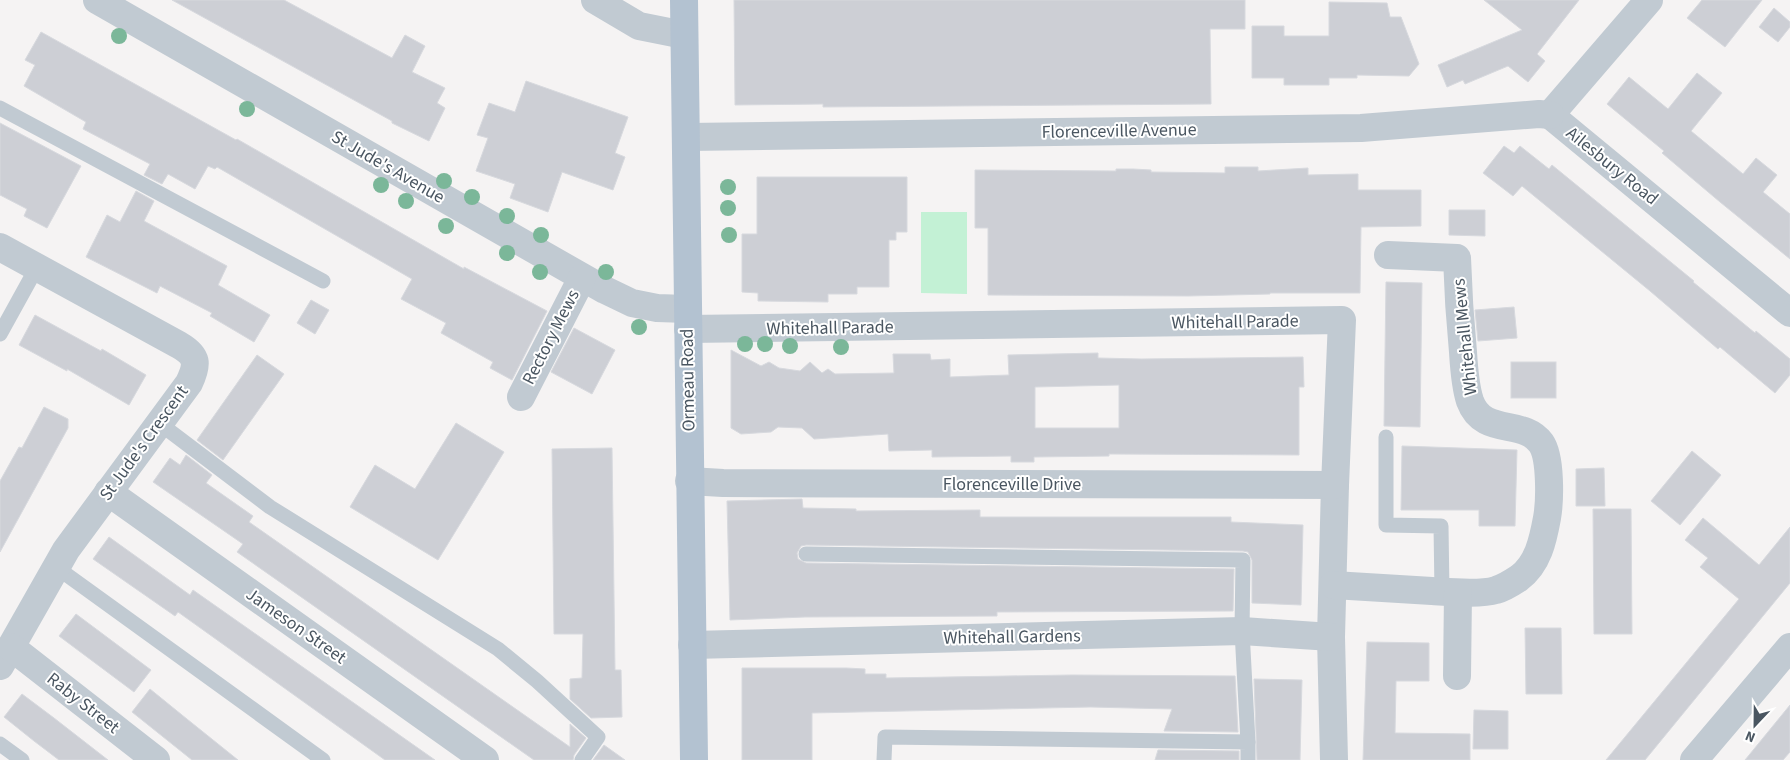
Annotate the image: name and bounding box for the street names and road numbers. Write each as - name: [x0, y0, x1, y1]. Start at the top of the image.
- street label: Florenceville Avenue: [1041, 117, 1197, 145]
- street label: Ailesbury Road: [1560, 121, 1664, 211]
- street label: St Jude's Avenue: [327, 124, 449, 210]
- street label: Whitehall Mews: [1446, 277, 1484, 397]
- street label: Rectory Mews: [516, 285, 586, 389]
- street label: Whitehall Parade: [1171, 308, 1299, 336]
- street label: Whitehall Parade: [766, 314, 894, 342]
- street label: Ormeau Road: [675, 328, 701, 432]
- street label: St Jude's Crescent: [94, 380, 194, 506]
- street label: Florenceville Drive: [943, 472, 1081, 497]
- street label: Jameson Street: [241, 582, 351, 670]
- street label: Whitehall Gardens: [943, 623, 1081, 651]
- street label: Raby Street: [41, 667, 125, 739]

